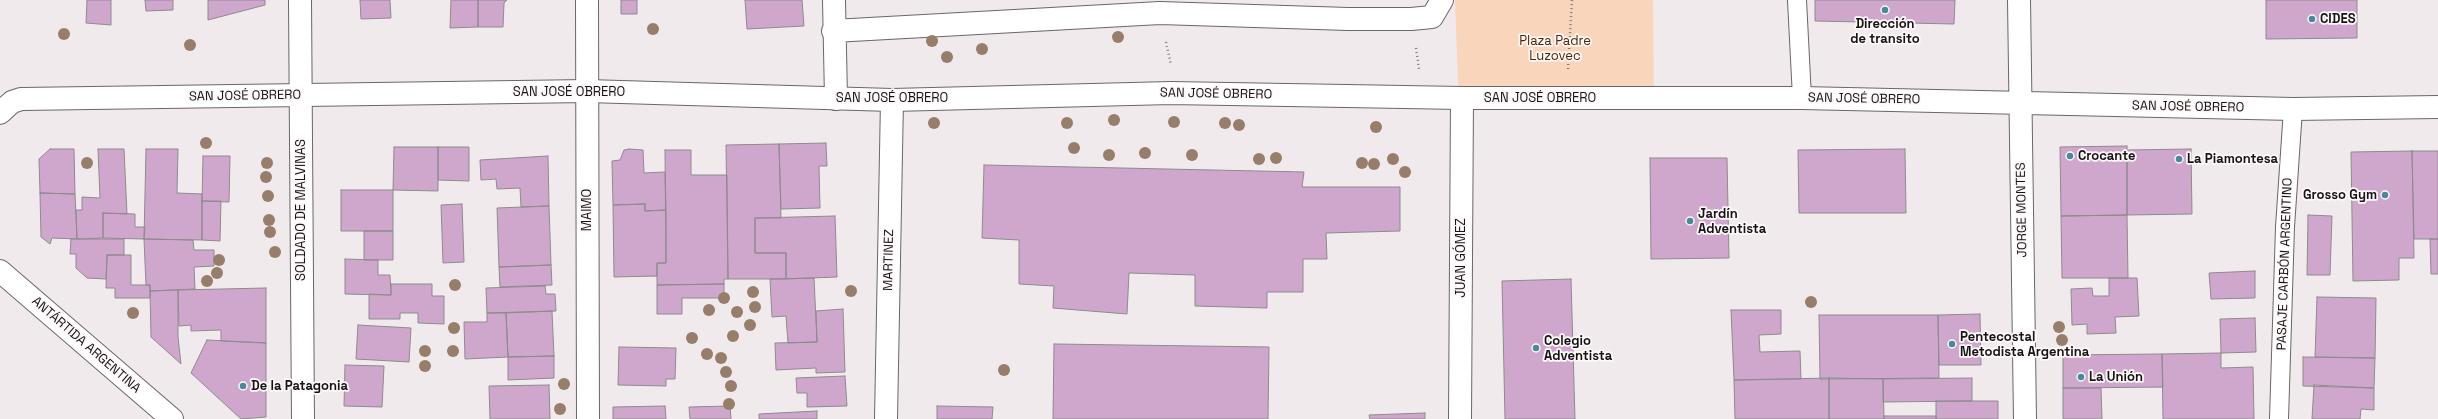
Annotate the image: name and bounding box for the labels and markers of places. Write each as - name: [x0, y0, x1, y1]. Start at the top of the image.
- marker: Dirección de transito: [1880, 5, 1890, 15]
- place label: CIDES: [2320, 11, 2356, 27]
- marker: CIDES: [2307, 14, 2317, 24]
- place label: Dirección de transito: [1850, 16, 1920, 47]
- place label: Crocante: [2078, 148, 2135, 164]
- marker: Crocante: [2065, 151, 2075, 161]
- place label: La Piamontesa: [2187, 151, 2278, 167]
- marker: La Piamontesa: [2174, 154, 2184, 164]
- place label: Grosso Gym: [2303, 187, 2377, 203]
- marker: Grosso Gym: [2380, 190, 2390, 200]
- place label: Jardín Adventista: [1698, 206, 1766, 237]
- marker: Jardín Adventista: [1685, 216, 1695, 226]
- place label: Pentecostal Metodista Argentina: [1960, 329, 2089, 360]
- place label: Colegio Adventista: [1544, 333, 1612, 364]
- marker: Pentecostal Metodista Argentina: [1947, 339, 1957, 349]
- marker: Colegio Adventista: [1531, 343, 1541, 353]
- place label: La Unión: [2089, 369, 2143, 385]
- marker: La Unión: [2076, 372, 2086, 382]
- place label: De la Patagonia: [251, 378, 348, 394]
- marker: De la Patagonia: [238, 381, 248, 391]

